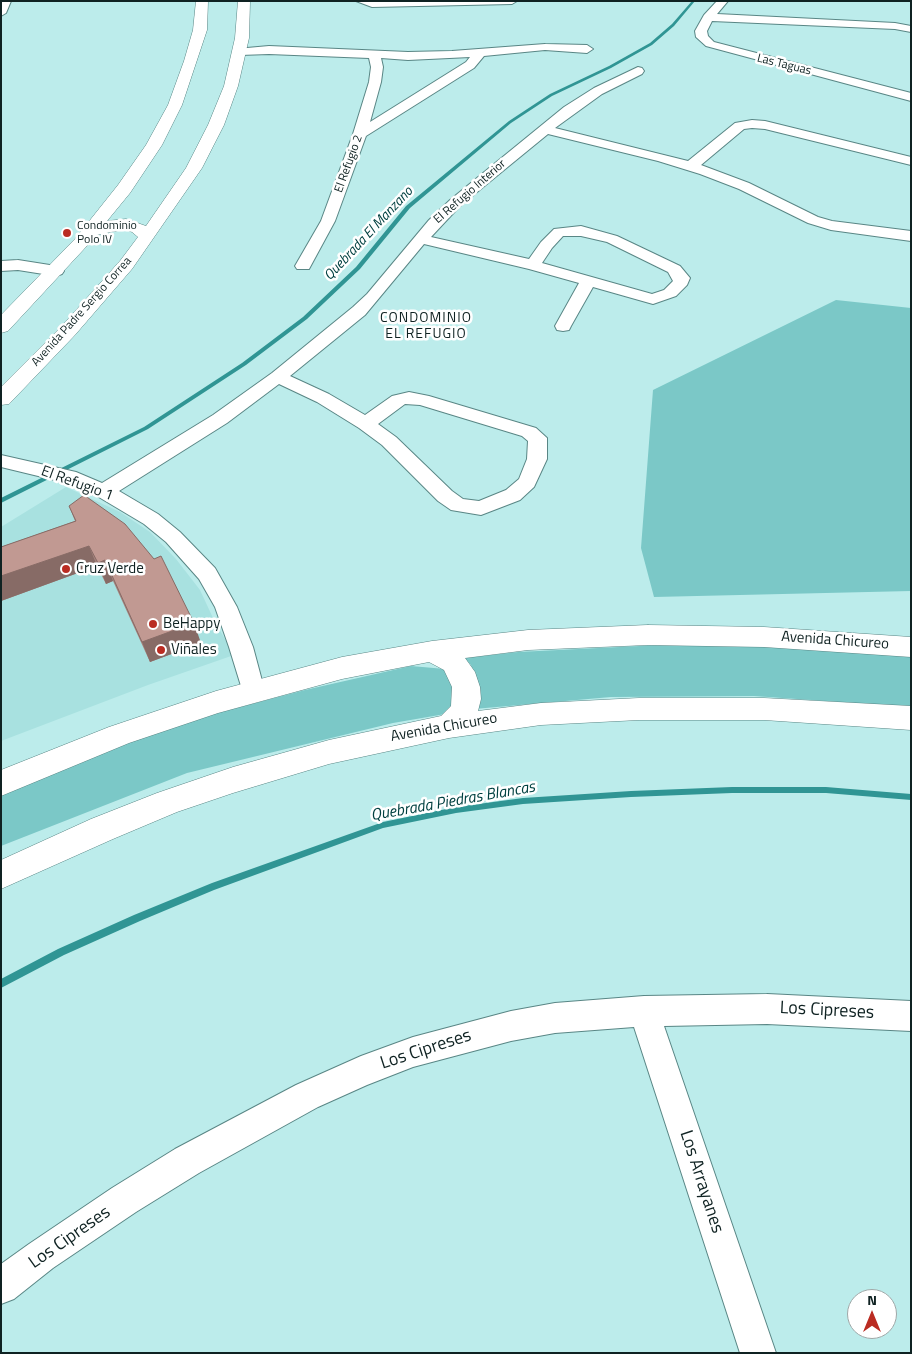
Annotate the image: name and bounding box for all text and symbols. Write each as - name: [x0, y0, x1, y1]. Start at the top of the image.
- street label: Las Taguas: [755, 51, 813, 79]
- street label: El Refugio 2: [332, 133, 366, 195]
- street label: El Refugio Interior: [431, 157, 509, 227]
- water label: Quebrada El Manzano: [321, 184, 417, 284]
- place label: Condominio Polo IV: [77, 219, 137, 247]
- marker: Condominio Polo IV: [61, 227, 73, 239]
- street label: Avenida Padre Sergio Correa: [29, 254, 135, 370]
- district label: CONDOMINIO EL REFUGIO: [379, 311, 473, 344]
- street label: El Refugio 1: [39, 463, 115, 505]
- place label: Cruz Verde: [76, 560, 144, 578]
- marker: Cruz Verde: [60, 563, 72, 575]
- place label: BeHappy: [163, 615, 220, 633]
- marker: BeHappy: [147, 618, 159, 630]
- street label: Avenida Chicureo: [781, 628, 889, 654]
- place label: Viñales: [171, 641, 217, 659]
- marker: Viñales: [155, 644, 167, 656]
- street label: Avenida Chicureo: [389, 710, 499, 746]
- water label: Quebrada Piedras Blancas: [369, 778, 537, 826]
- street label: Los Cipreses: [779, 998, 875, 1024]
- street label: Los Cipreses: [378, 1025, 474, 1075]
- street label: Los Arrayanes: [674, 1128, 728, 1236]
- street label: Los Cipreses: [25, 1202, 115, 1274]
- north arrow: [847, 1289, 897, 1339]
- text: N: [867, 1289, 877, 1310]

